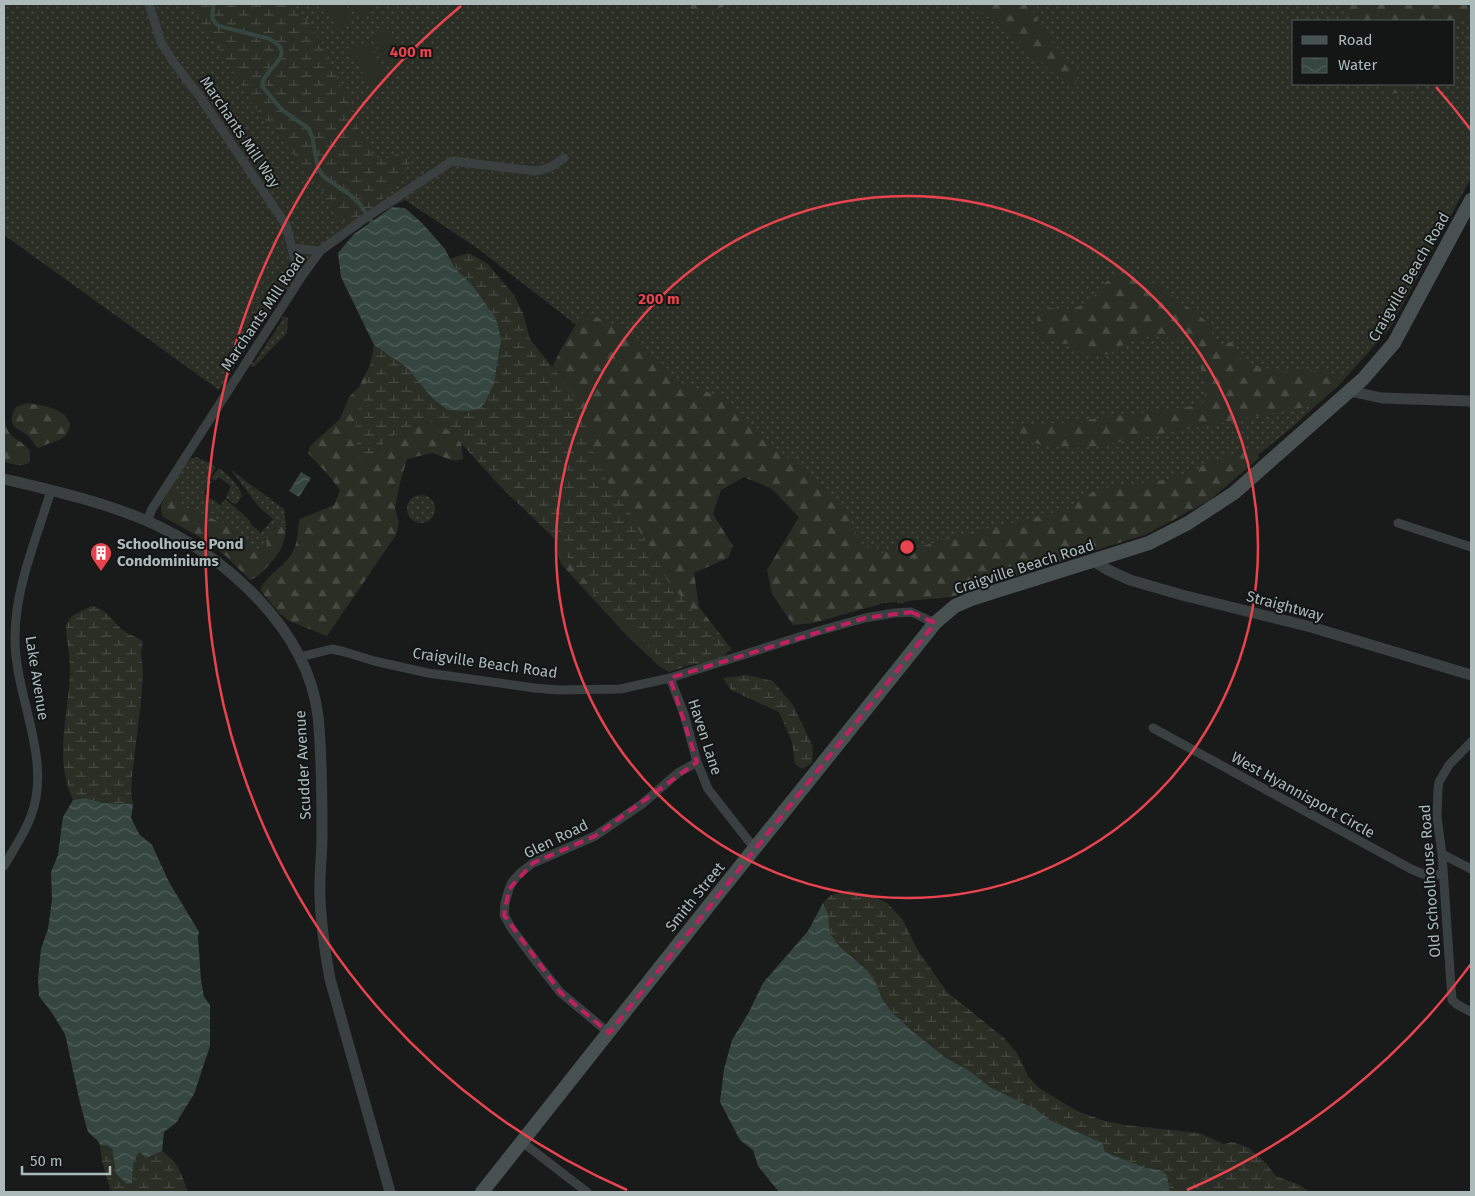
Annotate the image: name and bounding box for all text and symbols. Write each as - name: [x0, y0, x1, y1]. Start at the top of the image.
- legend: [1292, 20, 1455, 85]
- text: Road: [1338, 31, 1373, 49]
- text: 400 m: [390, 43, 432, 61]
- text: Water: [1338, 56, 1377, 74]
- street label: Marchants Mill Way: [196, 73, 284, 192]
- street label: Craigville Beach Road: [1365, 209, 1453, 345]
- street label: Marchants Mill Road: [217, 250, 309, 374]
- text: 200 m: [638, 290, 680, 308]
- place label: Schoolhouse Pond Condominiums: [117, 535, 243, 570]
- street label: Craigville Beach Road: [952, 536, 1096, 598]
- centre of rings: [898, 538, 916, 556]
- building icon: Schoolhouse Pond Condominiums: [89, 541, 113, 572]
- street label: Straightway: [1244, 587, 1326, 625]
- street label: Lake Avenue: [21, 635, 53, 721]
- street label: Craigville Beach Road: [411, 644, 559, 682]
- street label: Haven Lane: [684, 697, 726, 777]
- street label: Scudder Avenue: [291, 710, 315, 820]
- street label: West Hyannisport Circle: [1228, 748, 1378, 842]
- street label: Old Schoolhouse Road: [1416, 804, 1444, 958]
- street label: Glen Road: [521, 816, 591, 862]
- street label: Smith Street: [662, 858, 729, 935]
- scale bar: [22, 1144, 110, 1176]
- text: 50 m: [30, 1152, 63, 1170]

